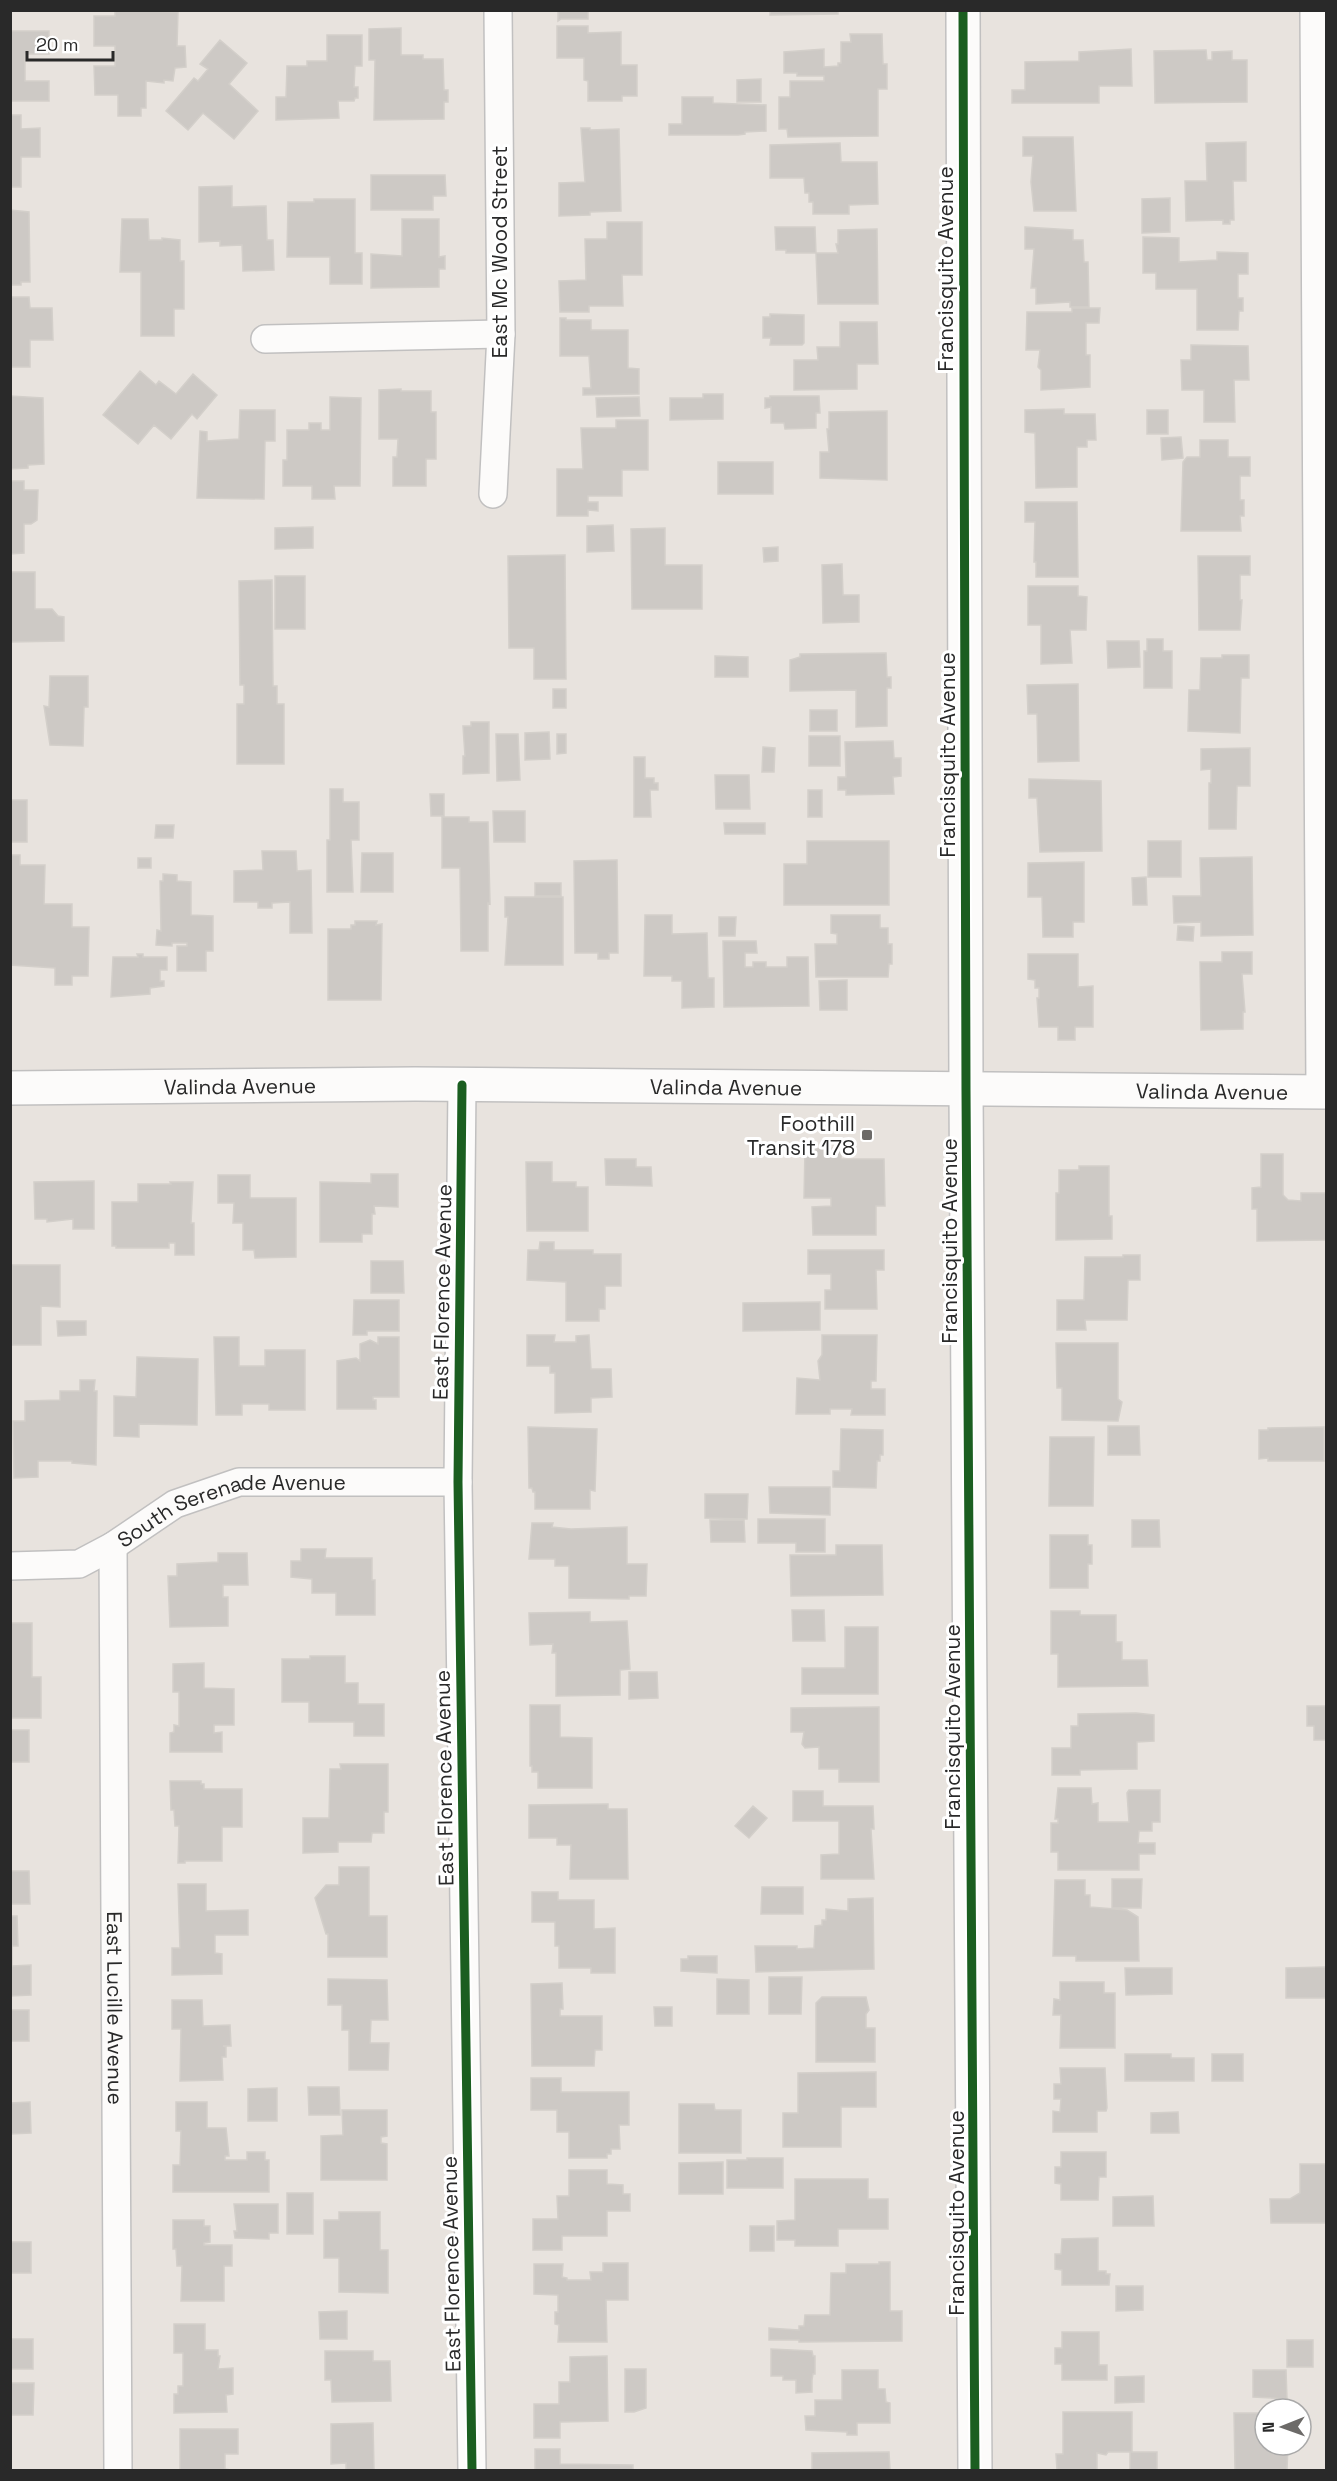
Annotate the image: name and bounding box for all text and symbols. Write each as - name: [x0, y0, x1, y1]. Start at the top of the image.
- scale bar: [27, 24, 112, 62]
- text: 20 m: [36, 33, 79, 56]
- street label: East Mc Wood Street: [486, 146, 513, 358]
- street label: Francisquito Avenue: [932, 166, 959, 372]
- street label: Francisquito Avenue: [934, 652, 961, 858]
- street label: Valinda Avenue: [164, 1071, 316, 1100]
- street label: Valinda Avenue: [650, 1073, 802, 1101]
- street label: Valinda Avenue: [1136, 1077, 1288, 1105]
- place label: Foothill Transit 178: [747, 1110, 855, 1161]
- marker: Foothill Transit 178: [860, 1128, 874, 1142]
- street label: Francisquito Avenue: [936, 1138, 963, 1344]
- street label: East Florence Avenue: [427, 1184, 457, 1400]
- street label: South Serenade Avenue: [112, 1469, 346, 1553]
- street label: Francisquito Avenue: [939, 1624, 966, 1830]
- street label: East Florence Avenue: [429, 1670, 459, 1886]
- street label: East Lucille Avenue: [101, 1911, 130, 2105]
- street label: Francisquito Avenue: [943, 2110, 970, 2316]
- street label: East Florence Avenue: [436, 2156, 466, 2372]
- north arrow: [1253, 2397, 1313, 2457]
- text: N: [1258, 2422, 1279, 2433]

